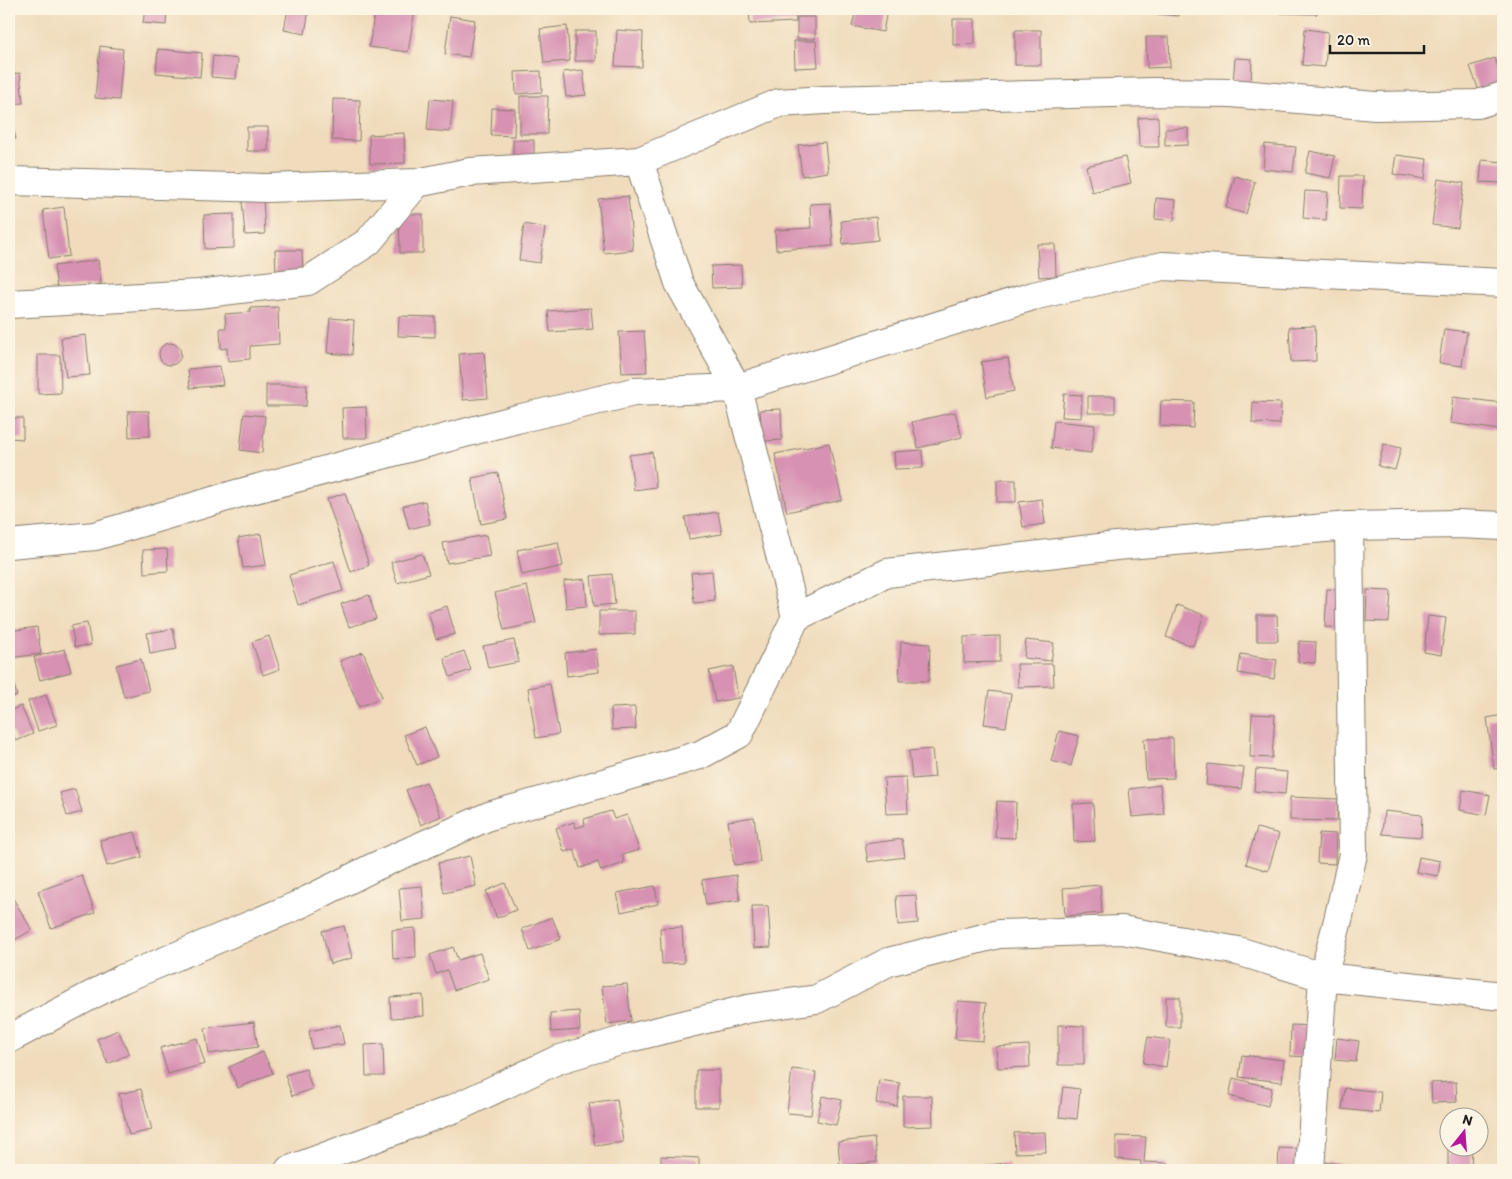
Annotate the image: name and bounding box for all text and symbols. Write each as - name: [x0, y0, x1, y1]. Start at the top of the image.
- scale bar: [1330, 22, 1423, 54]
- text: 20 m: [1337, 31, 1371, 49]
- north arrow: [1440, 1106, 1490, 1156]
- text: N: [1461, 1111, 1475, 1130]

